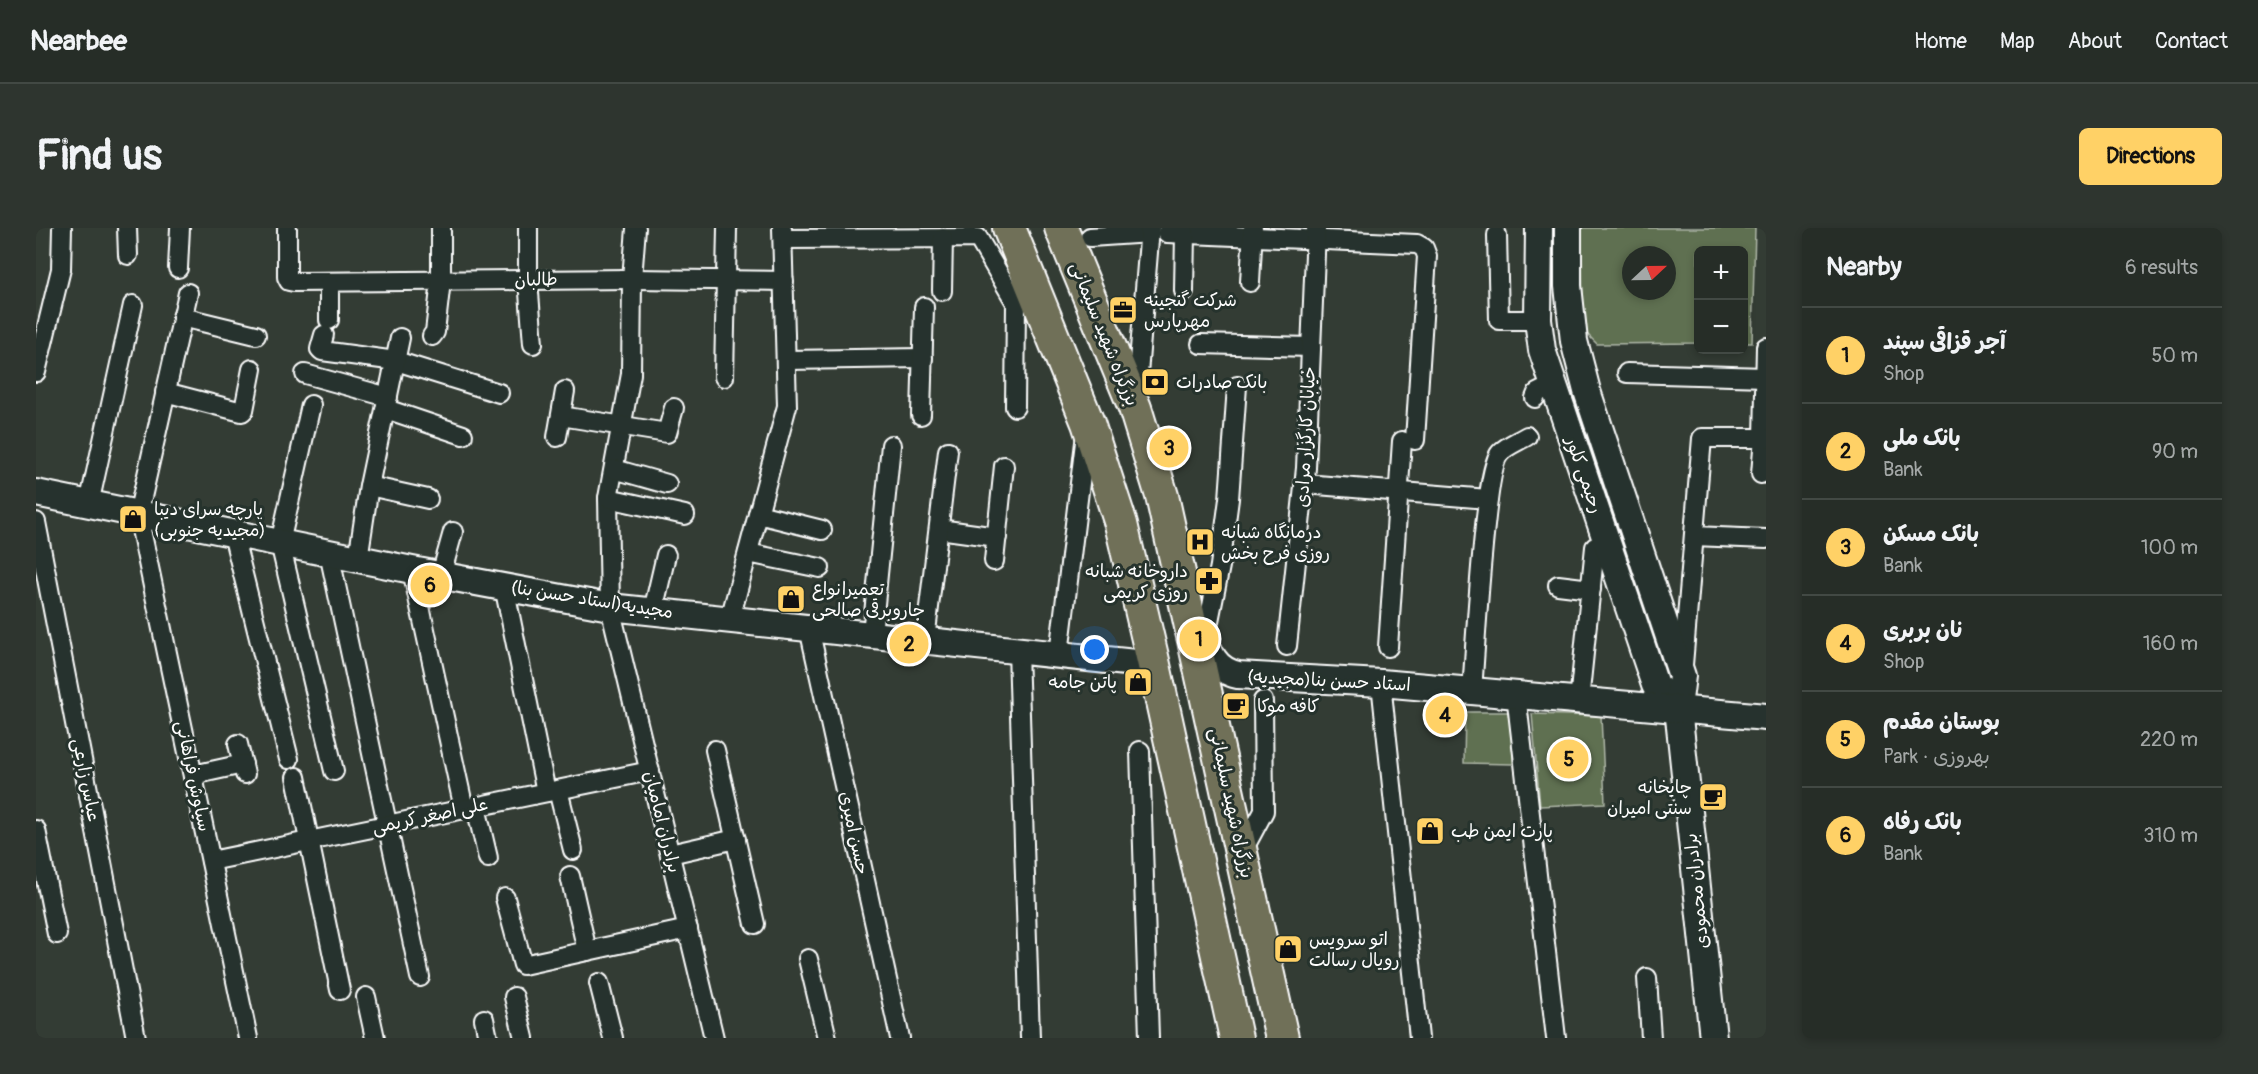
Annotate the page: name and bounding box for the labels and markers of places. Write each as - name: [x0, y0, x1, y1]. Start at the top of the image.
- place label: شرکت گنجینه مهرپارس: [1144, 289, 1237, 333]
- office icon: شرکت گنجینه مهرپارس: [1107, 294, 1139, 326]
- bank icon: بانک صادرات: [1139, 366, 1171, 398]
- place label: بانک صادرات: [1176, 371, 1267, 394]
- pin: 3: [1150, 426, 1188, 470]
- place label: پارچه سرای دیبا (مجیدیه جنوبی): [154, 498, 266, 542]
- shop icon: پارچه سرای دیبا (مجیدیه جنوبی): [117, 503, 149, 535]
- place label: درمانگاه شبانه روزی فرح بخش: [1221, 521, 1330, 565]
- hospital icon: درمانگاه شبانه روزی فرح بخش: [1184, 526, 1216, 558]
- place label: داروخانه شبانه روزی کریمی: [1085, 560, 1188, 604]
- pin: 6: [410, 562, 450, 608]
- pharmacy icon: داروخانه شبانه روزی کریمی: [1193, 565, 1225, 597]
- place label: تعمیرانواع جاروبرقی صالحی: [812, 578, 925, 622]
- shop icon: تعمیرانواع جاروبرقی صالحی: [775, 583, 807, 615]
- pin: 1: [1180, 616, 1218, 662]
- pin: 2: [890, 622, 928, 666]
- shop icon: پاتن جامه: [1122, 666, 1154, 698]
- place label: پاتن جامه: [1049, 671, 1117, 694]
- cafe icon: کافه موکا: [1220, 690, 1252, 722]
- pin: 4: [1426, 692, 1464, 738]
- place label: کافه موکا: [1257, 695, 1320, 718]
- pin: 5: [1550, 736, 1588, 782]
- place label: چایخانه سنتی امیران: [1607, 776, 1692, 820]
- cafe icon: چایخانه سنتی امیران: [1697, 781, 1729, 813]
- shop icon: پارت ایمن طب: [1414, 815, 1446, 847]
- place label: پارت ایمن طب: [1451, 820, 1553, 843]
- place label: اتو سرویس رویال رسالت: [1309, 928, 1400, 972]
- shop icon: اتو سرویس رویال رسالت: [1272, 933, 1304, 965]

